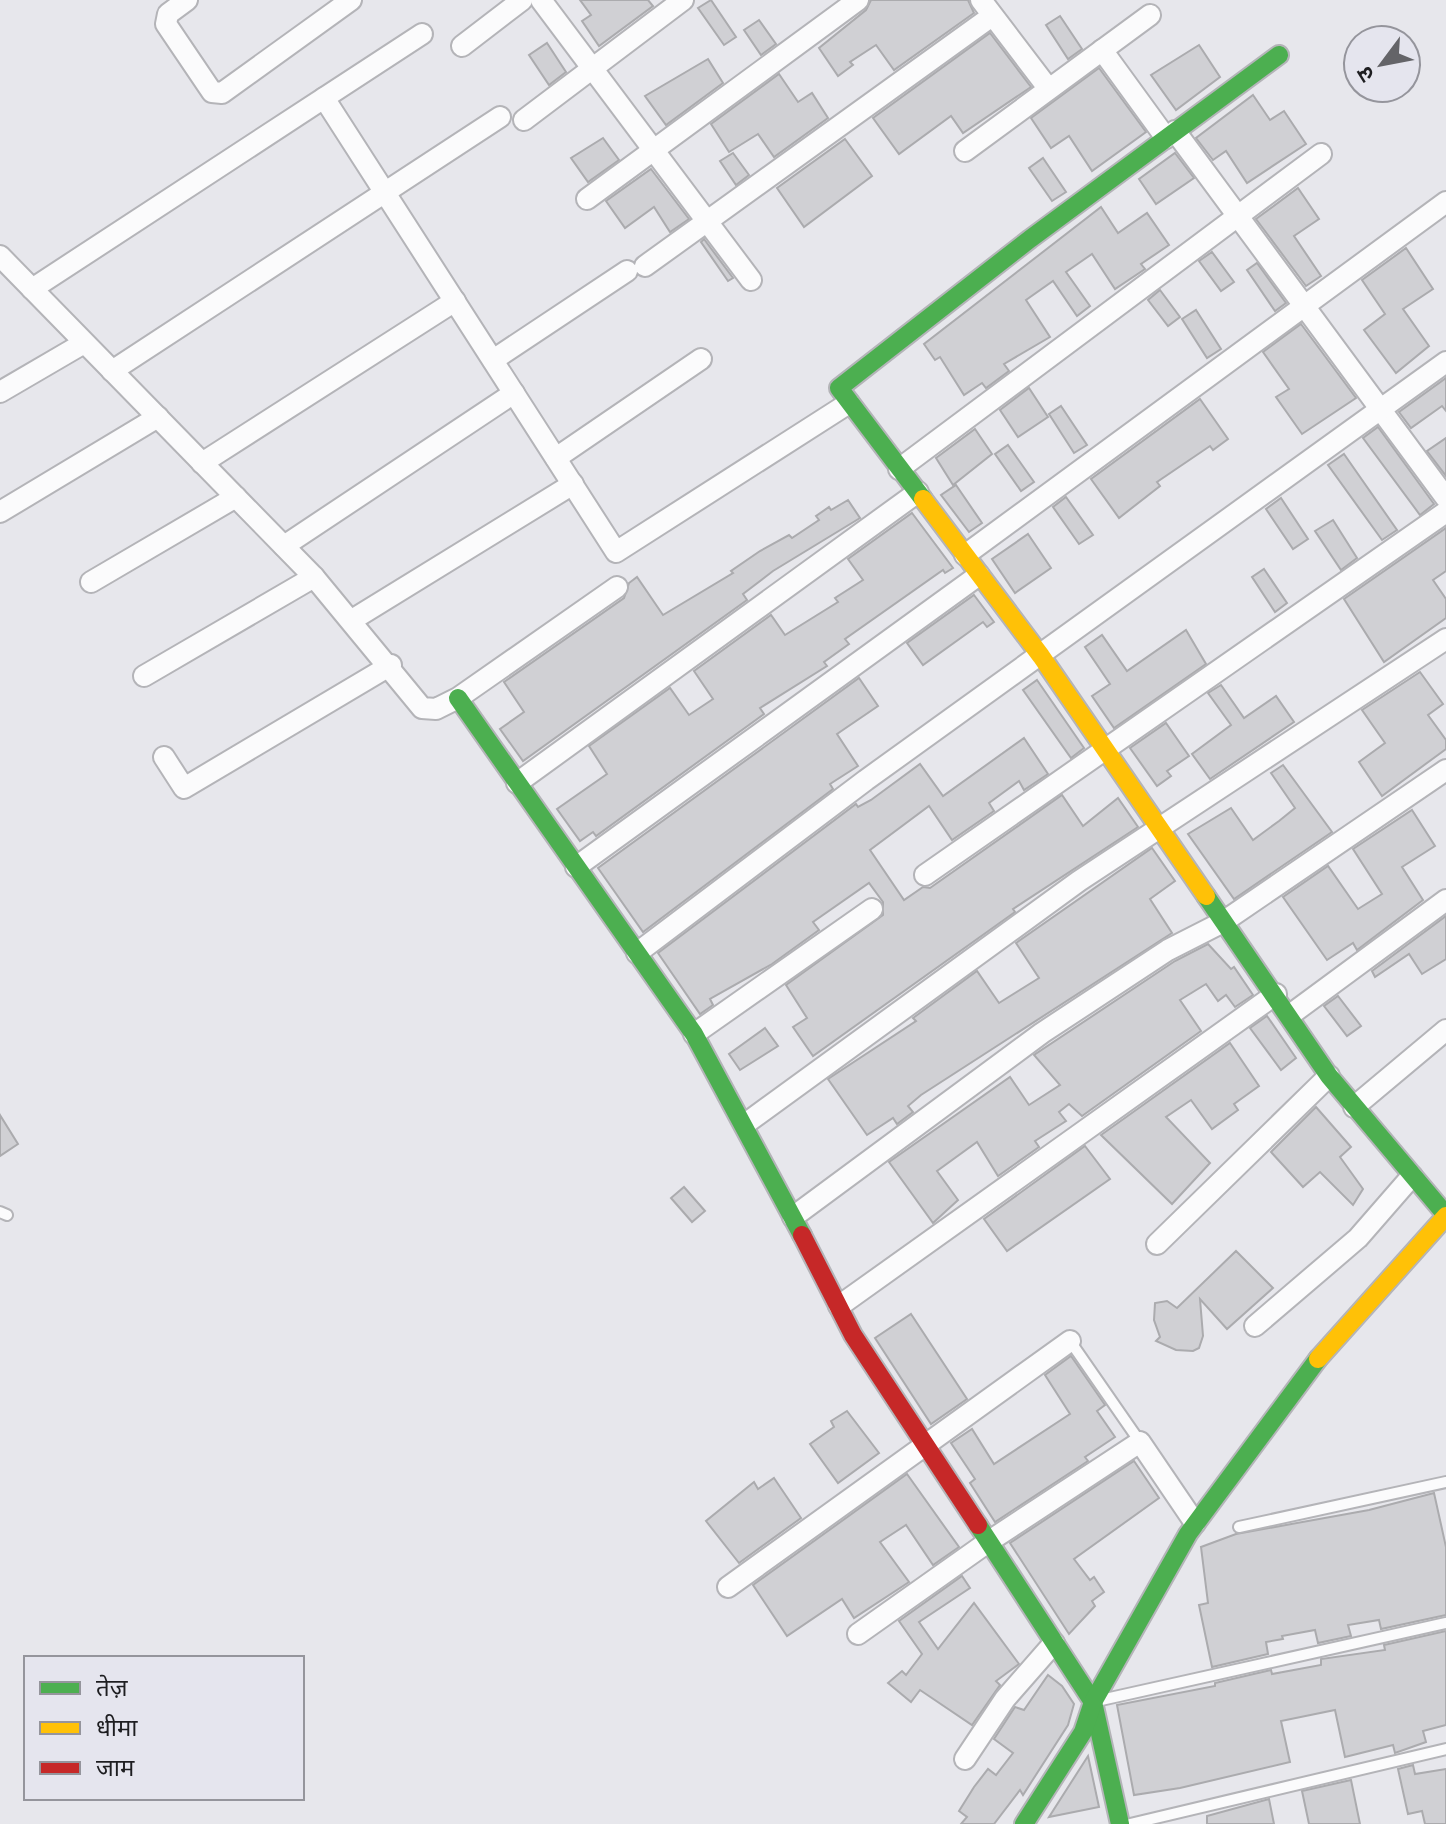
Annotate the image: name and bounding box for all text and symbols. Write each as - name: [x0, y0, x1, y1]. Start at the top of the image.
- north arrow: [1342, 24, 1422, 104]
- text: उ: [1351, 61, 1379, 86]
- legend: [24, 1656, 304, 1800]
- text: तेज़: [96, 1674, 129, 1701]
- text: धीमा: [96, 1714, 138, 1741]
- text: जाम: [96, 1755, 135, 1781]

